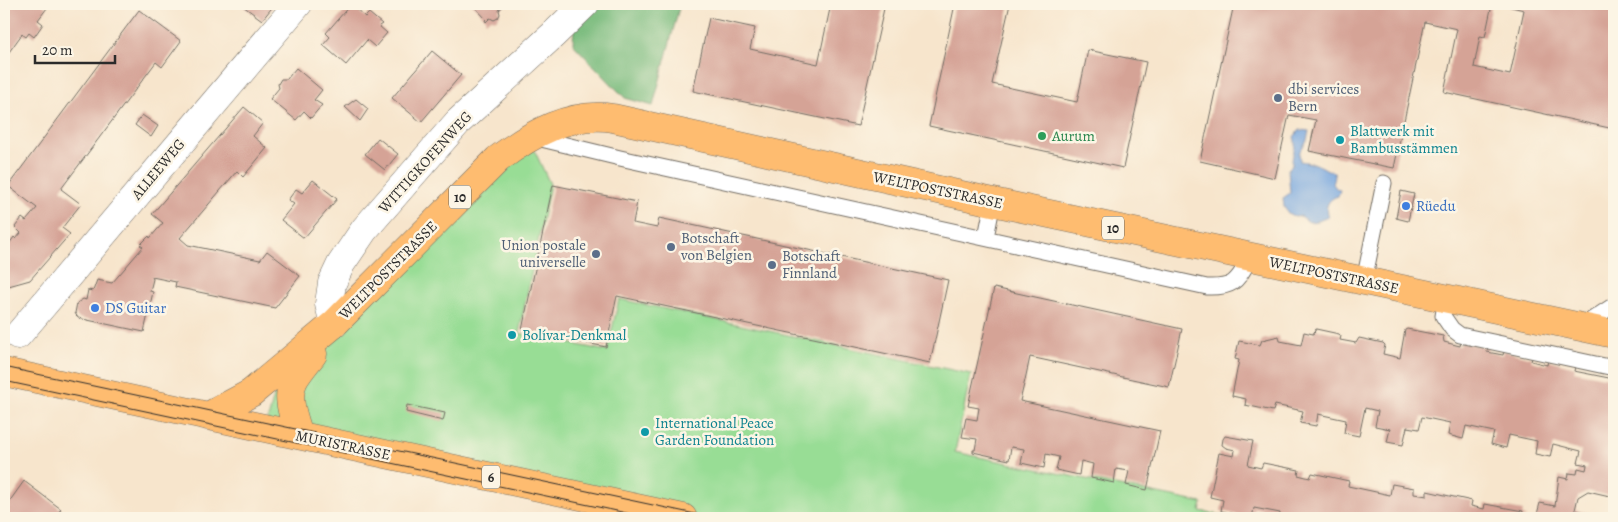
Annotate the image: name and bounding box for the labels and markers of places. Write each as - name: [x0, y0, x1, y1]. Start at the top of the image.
- place label: dbi services Bern: [1288, 79, 1359, 116]
- marker: dbi services Bern: [1272, 92, 1284, 104]
- place label: Blattwerk mit Bambusstämmen: [1350, 121, 1458, 158]
- place label: Aurum: [1051, 126, 1095, 146]
- marker: Aurum: [1036, 130, 1048, 142]
- marker: Blattwerk mit Bambusstämmen: [1334, 134, 1346, 146]
- place label: Rüedu: [1416, 196, 1457, 216]
- marker: Rüedu: [1400, 200, 1412, 212]
- place label: Botschaft von Belgien: [680, 228, 752, 265]
- place label: Union postale universelle: [501, 235, 586, 272]
- marker: Botschaft von Belgien: [665, 241, 677, 253]
- place label: Botschaft Finnland: [782, 246, 840, 283]
- marker: Union postale universelle: [590, 248, 602, 260]
- marker: Botschaft Finnland: [766, 259, 778, 271]
- place label: DS Guitar: [105, 298, 166, 318]
- marker: DS Guitar: [89, 302, 101, 314]
- place label: Bolívar-Denkmal: [522, 325, 627, 345]
- marker: Bolívar-Denkmal: [506, 329, 518, 341]
- place label: International Peace Garden Foundation: [655, 413, 774, 450]
- marker: International Peace Garden Foundation: [639, 426, 651, 438]

